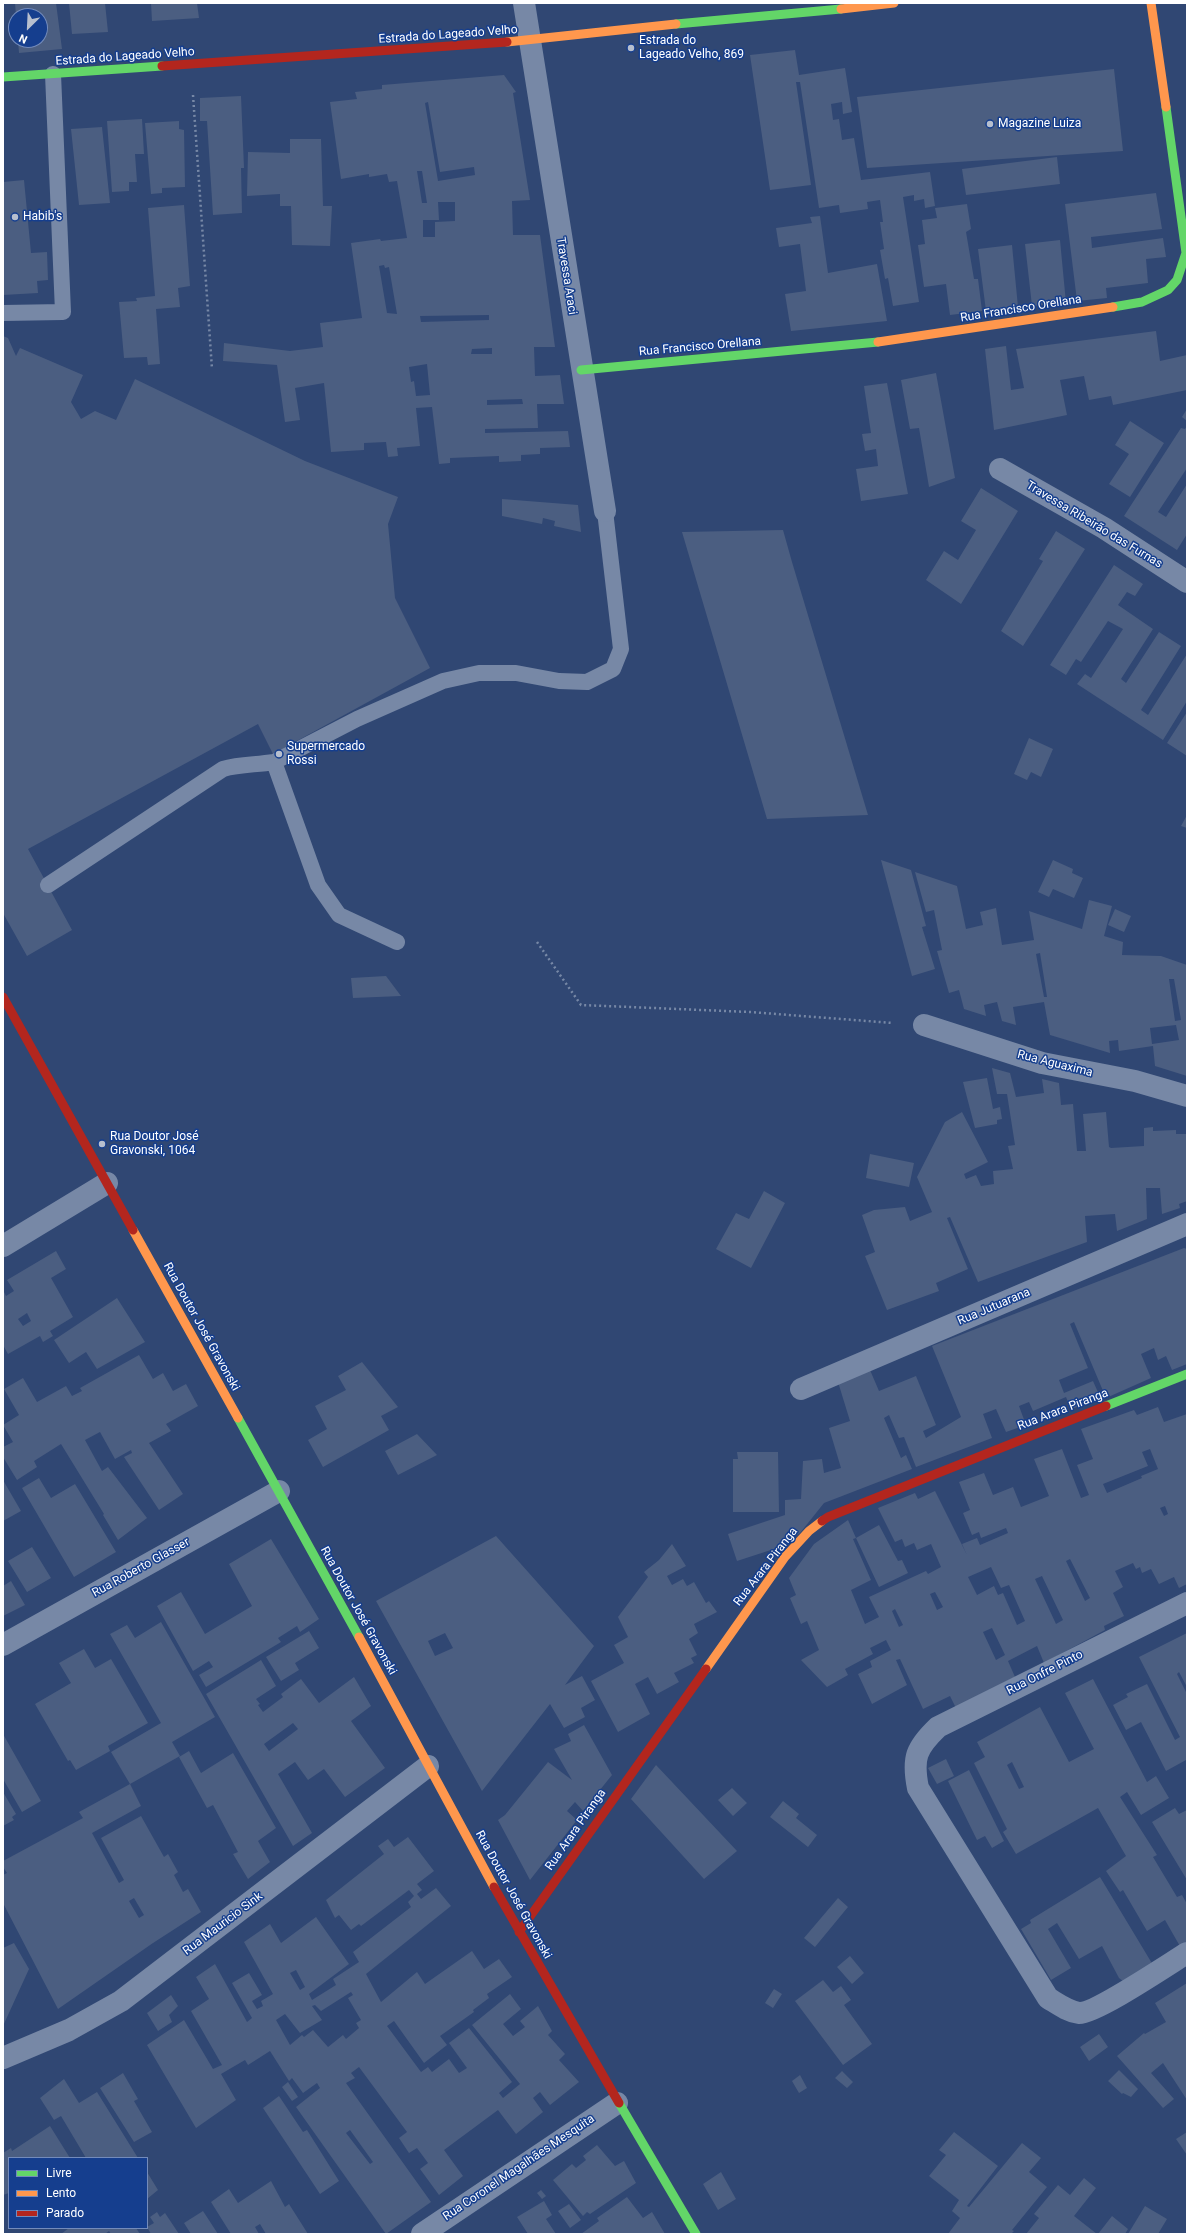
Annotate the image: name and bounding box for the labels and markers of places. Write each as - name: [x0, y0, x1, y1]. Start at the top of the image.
- place label: Estrada do Lageado Velho, 869: [639, 34, 744, 62]
- marker: Estrada do Lageado Velho, 869: [626, 43, 636, 53]
- place label: Magazine Luiza: [998, 117, 1081, 131]
- marker: Magazine Luiza: [985, 119, 995, 129]
- place label: Habib's: [23, 210, 62, 224]
- marker: Habib's: [10, 212, 20, 222]
- place label: Supermercado Rossi: [287, 740, 365, 768]
- marker: Supermercado Rossi: [274, 749, 284, 759]
- place label: Rua Doutor José Gravonski, 1064: [110, 1130, 199, 1158]
- marker: Rua Doutor José Gravonski, 1064: [97, 1139, 107, 1149]

